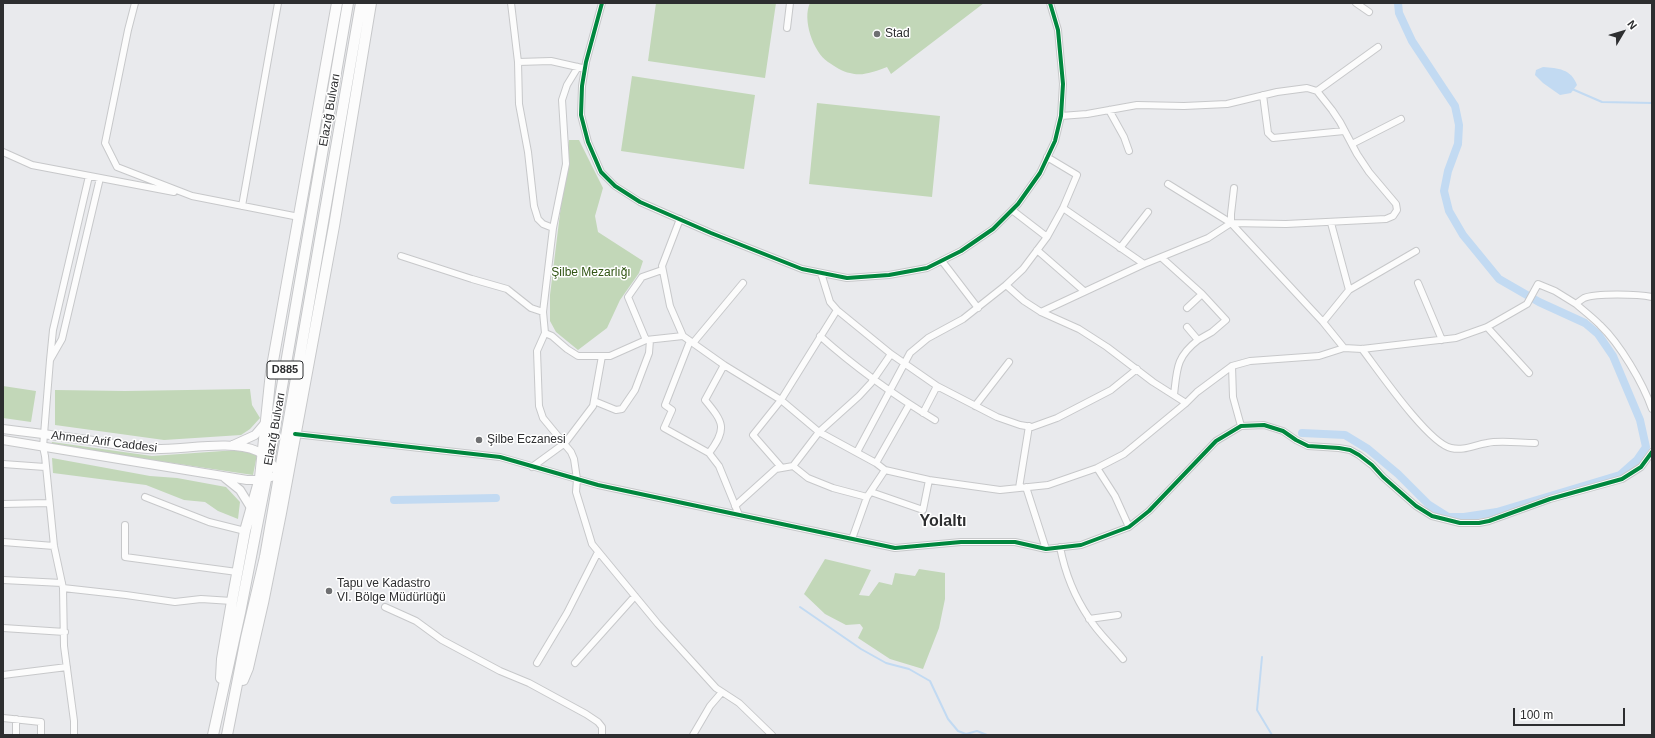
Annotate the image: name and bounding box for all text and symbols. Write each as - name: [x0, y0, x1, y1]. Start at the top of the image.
- north arrow: [1603, 12, 1643, 52]
- text: N: [1625, 18, 1640, 31]
- place label: Stad: [885, 27, 910, 41]
- marker: Stad: [872, 29, 882, 39]
- street label: Elazığ Bulvarı: [316, 72, 344, 148]
- park label: Şilbe Mezarlığı: [551, 266, 631, 280]
- road number: D885: [267, 361, 303, 379]
- street label: Elazığ Bulvarı: [261, 391, 289, 467]
- street label: Ahmed Arif Caddesi: [50, 428, 158, 456]
- place label: Şilbe Eczanesi: [487, 433, 566, 447]
- marker: Şilbe Eczanesi: [474, 435, 484, 445]
- district label: Yolaltı: [920, 512, 966, 532]
- place label: Tapu ve Kadastro VI. Bölge Müdürlüğü: [337, 577, 446, 605]
- marker: Tapu ve Kadastro VI. Bölge Müdürlüğü: [324, 586, 334, 596]
- scale bar: [1515, 700, 1627, 726]
- text: 100 m: [1520, 708, 1553, 722]

